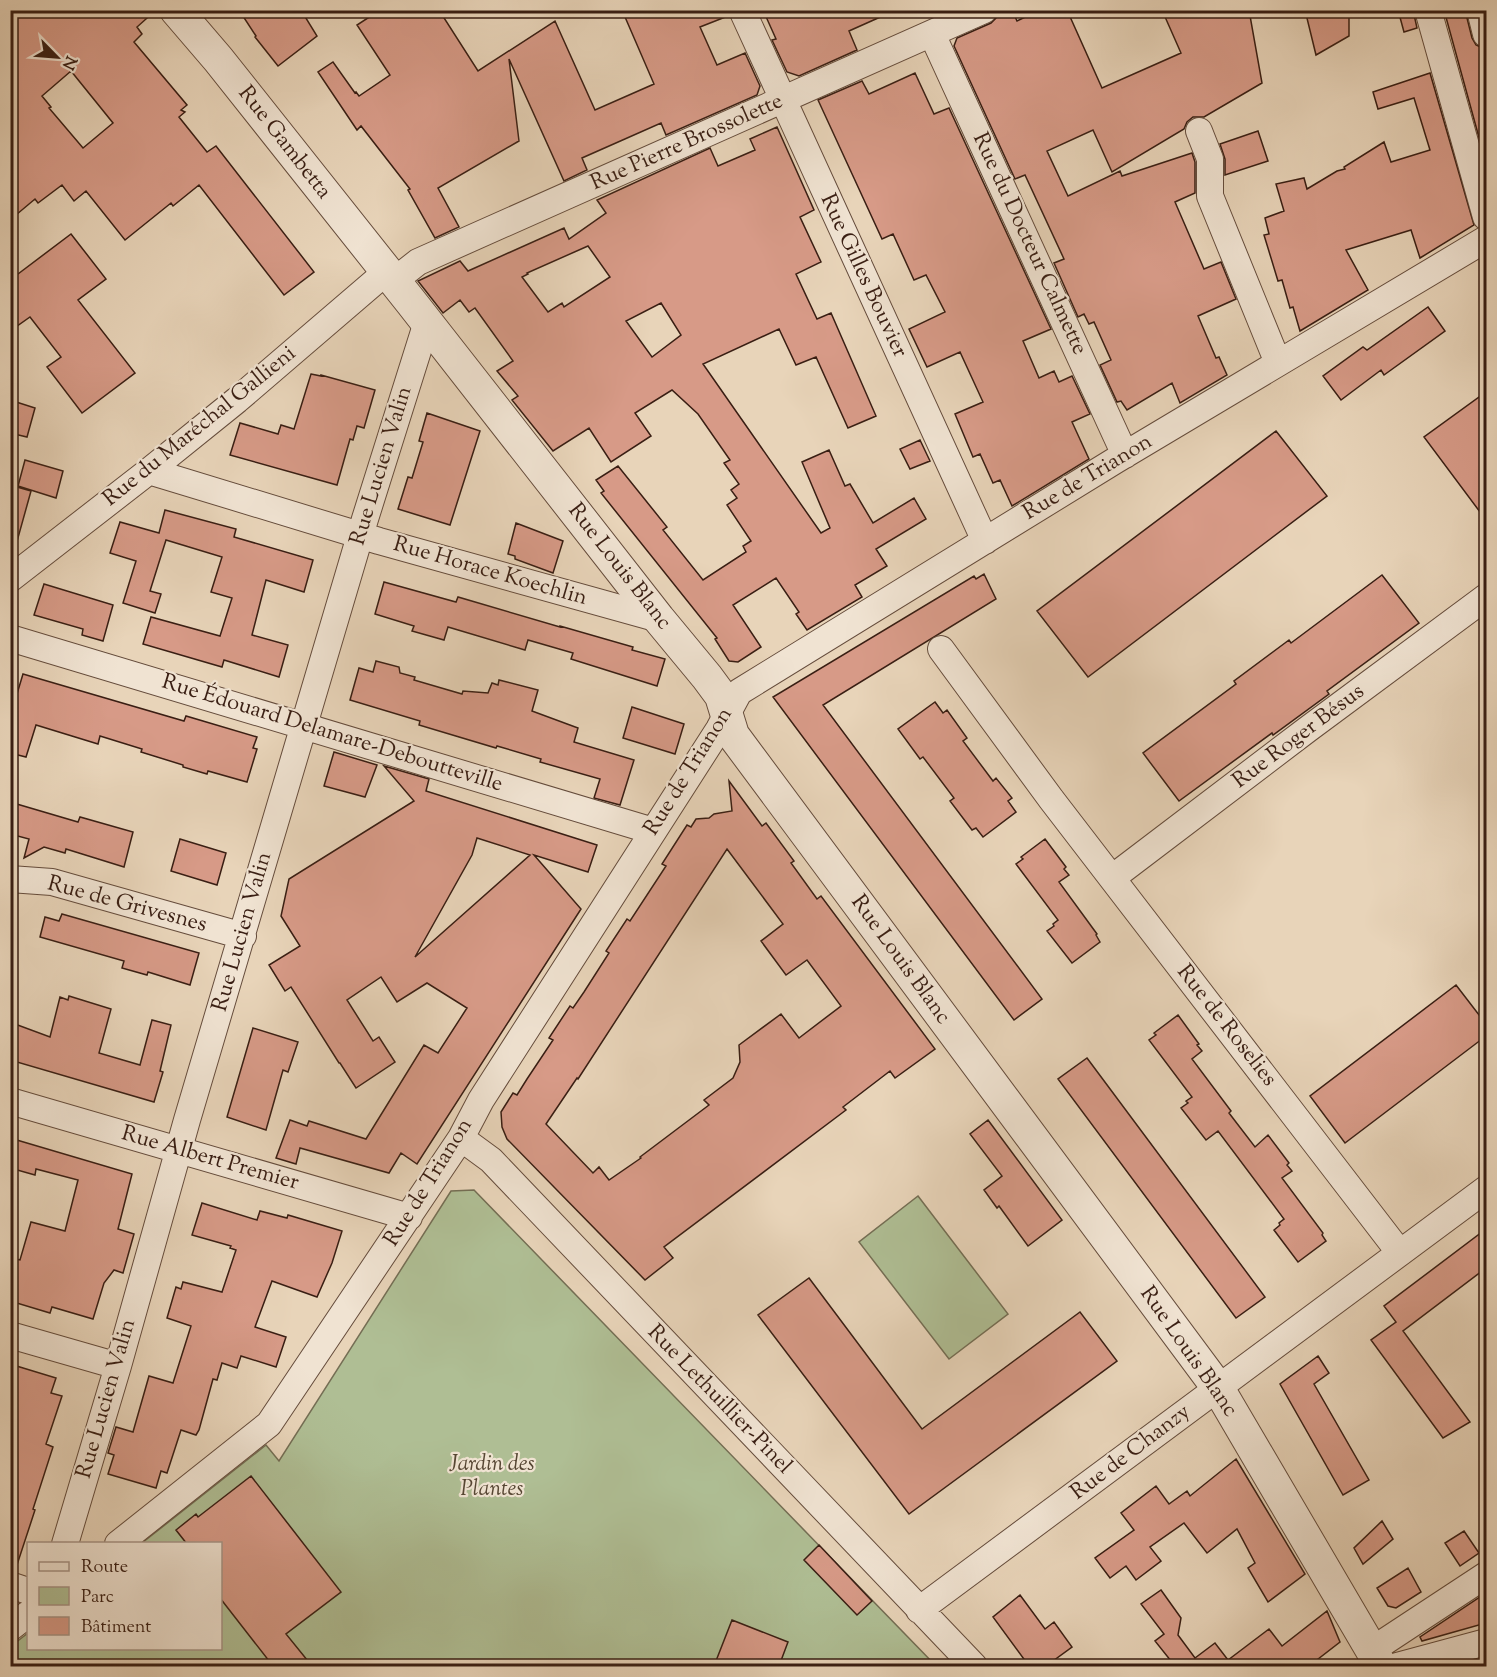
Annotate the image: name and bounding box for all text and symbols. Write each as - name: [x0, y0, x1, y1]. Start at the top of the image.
- north arrow: [27, 27, 87, 87]
- text: N: [55, 52, 81, 73]
- street label: Rue Gambetta: [229, 79, 339, 207]
- street label: Rue Pierre Brossolette: [586, 86, 788, 200]
- street label: Rue du Docteur Calmette: [963, 128, 1095, 360]
- street label: Rue Gilles Bouvier: [811, 189, 915, 363]
- street label: Rue du Maréchal Gallieni: [96, 339, 304, 515]
- street label: Rue Lucien Valin: [343, 383, 421, 549]
- street label: Rue de Trianon: [1017, 427, 1159, 529]
- street label: Rue Louis Blanc: [559, 497, 679, 637]
- street label: Rue Horace Koechlin: [389, 529, 591, 615]
- street label: Rue Édouard Delamare-Deboutteville: [157, 666, 507, 801]
- street label: Rue Roger Bésus: [1226, 677, 1372, 797]
- street label: Rue de Trianon: [637, 702, 741, 842]
- street label: Rue Lucien Valin: [205, 848, 281, 1016]
- street label: Rue de Grivesnes: [44, 868, 210, 942]
- street label: Rue Louis Blanc: [842, 889, 958, 1031]
- street label: Rue de Roselies: [1168, 958, 1284, 1094]
- street label: Rue de Trianon: [377, 1113, 481, 1253]
- street label: Rue Albert Premier: [118, 1118, 302, 1200]
- street label: Rue Louis Blanc: [1131, 1280, 1245, 1424]
- street label: Rue Lucien Valin: [69, 1315, 145, 1483]
- street label: Rue Lethuillier-Pinel: [639, 1318, 799, 1482]
- street label: Rue de Chanzy: [1064, 1397, 1198, 1509]
- park label: Jardin des Plantes: [448, 1449, 535, 1506]
- legend: [27, 1542, 222, 1650]
- text: Route: [81, 1555, 128, 1581]
- text: Parc: [81, 1585, 114, 1611]
- text: Bâtiment: [81, 1615, 151, 1641]

